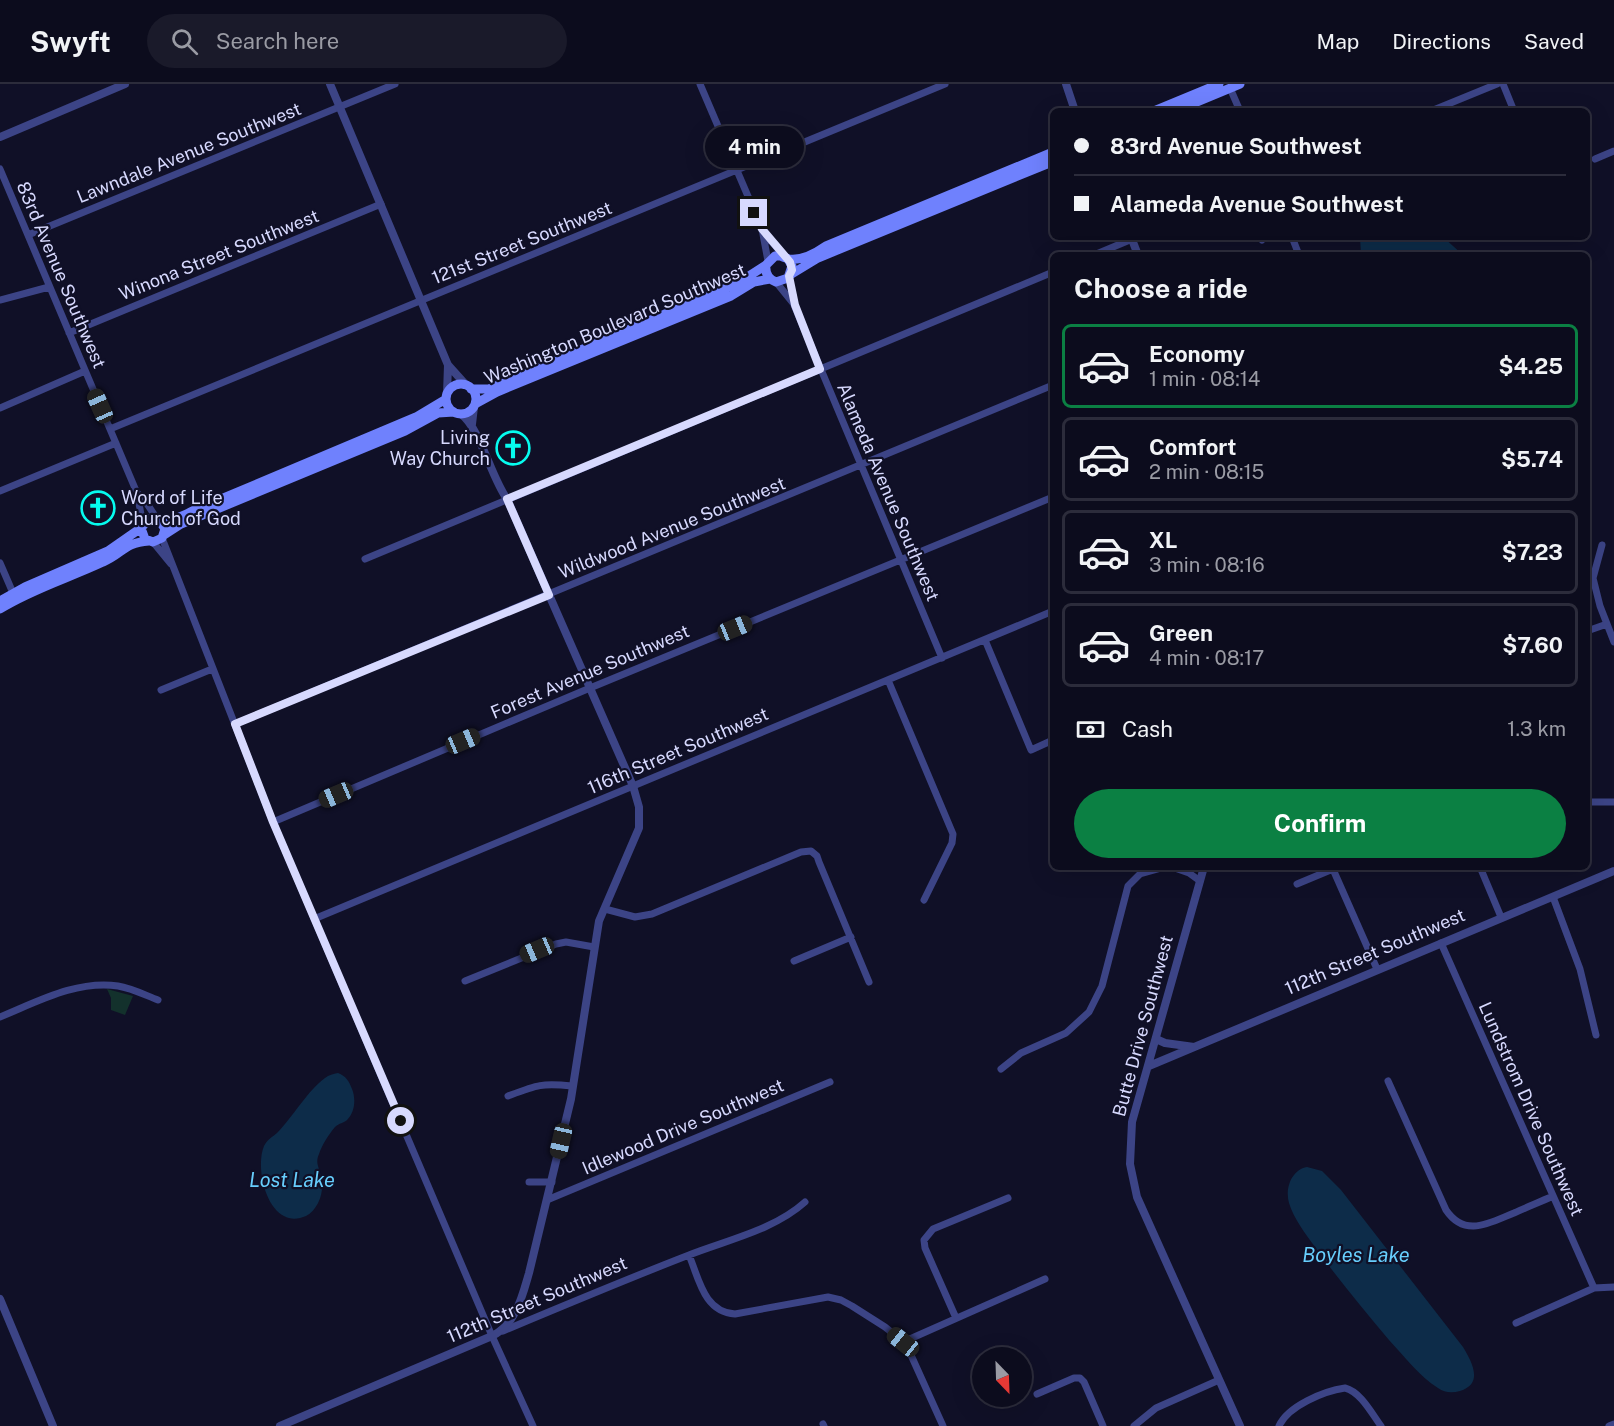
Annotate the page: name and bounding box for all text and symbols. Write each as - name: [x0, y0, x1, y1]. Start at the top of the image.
- search box: [147, 14, 567, 68]
- text: Swyft: [30, 25, 111, 58]
- icon: search: [168, 25, 201, 58]
- text: Search here: [216, 28, 339, 54]
- text: Map: [1317, 29, 1359, 54]
- text: Directions: [1392, 29, 1491, 54]
- text: Saved: [1524, 29, 1584, 54]
- street label: Lawndale Avenue Southwest: [74, 98, 304, 207]
- callout: 4 min: [704, 126, 804, 168]
- text: 83rd Avenue Southwest: [1110, 133, 1362, 159]
- text: 4 min: [728, 135, 781, 159]
- street label: 83rd Avenue Southwest: [13, 178, 110, 371]
- text: Alameda Avenue Southwest: [1110, 191, 1404, 217]
- street label: 121st Street Southwest: [429, 197, 615, 288]
- route end: [740, 199, 767, 226]
- street label: Winona Street Southwest: [116, 205, 322, 304]
- street label: Washington Boulevard Southwest: [481, 259, 749, 388]
- text: Choose a ride: [1074, 272, 1248, 304]
- icon: car: [1077, 339, 1131, 393]
- text: Economy: [1149, 341, 1245, 367]
- text: $4.25: [1498, 353, 1563, 379]
- text: 1 min · 08:14: [1149, 367, 1260, 391]
- street label: Alameda Avenue Southwest: [833, 380, 944, 604]
- car: [84, 386, 116, 426]
- place label: Living Way Church: [390, 427, 490, 469]
- church icon: Living Way Church: [495, 430, 531, 466]
- icon: car: [1077, 432, 1131, 486]
- text: Comfort: [1149, 434, 1236, 460]
- text: $5.74: [1501, 446, 1563, 472]
- text: 2 min · 08:15: [1149, 460, 1264, 484]
- street label: Wildwood Avenue Southwest: [555, 472, 788, 583]
- place label: Word of Life Church of God: [121, 487, 241, 529]
- church icon: Word of Life Church of God: [80, 490, 116, 526]
- icon: car: [1077, 525, 1131, 579]
- text: XL: [1149, 527, 1177, 553]
- text: $7.23: [1502, 539, 1563, 565]
- text: 3 min · 08:16: [1149, 553, 1265, 577]
- car: [715, 613, 755, 643]
- icon: car: [1077, 618, 1131, 672]
- street label: Forest Avenue Southwest: [487, 620, 692, 723]
- text: Green: [1149, 620, 1213, 646]
- text: $7.60: [1502, 632, 1563, 658]
- text: 4 min · 08:17: [1149, 646, 1264, 670]
- street label: 116th Street Southwest: [584, 703, 771, 798]
- icon: cash: [1074, 713, 1107, 746]
- text: Cash: [1122, 716, 1173, 742]
- text: 1.3 km: [1507, 717, 1566, 741]
- car: [443, 726, 483, 756]
- car: [316, 780, 356, 810]
- button: Confirm: [1074, 789, 1566, 858]
- street label: 112th Street Southwest: [1282, 904, 1468, 999]
- street label: Butte Drive Southwest: [1108, 933, 1177, 1119]
- car: [517, 935, 557, 965]
- street label: Lundstrom Drive Southwest: [1475, 999, 1588, 1219]
- street label: Idlewood Drive Southwest: [579, 1074, 787, 1179]
- route start: [387, 1107, 414, 1134]
- car: [548, 1121, 574, 1161]
- water label: Lost Lake: [249, 1168, 335, 1192]
- water label: Boyles Lake: [1302, 1243, 1410, 1267]
- street label: 112th Street Southwest: [444, 1252, 630, 1347]
- car: [883, 1324, 923, 1360]
- north arrow: [972, 1347, 1032, 1407]
- map controls: [972, 1347, 1032, 1407]

